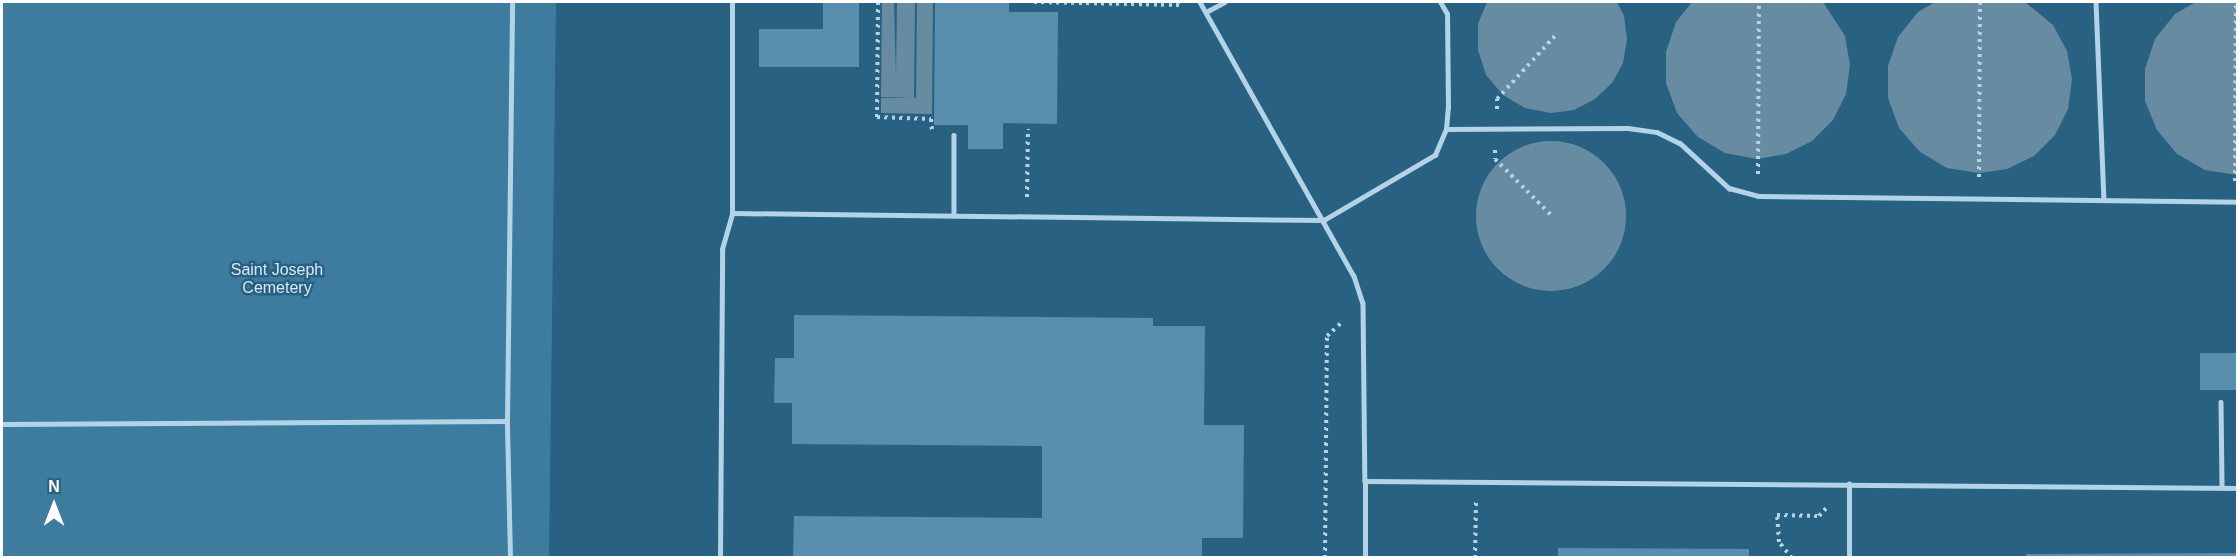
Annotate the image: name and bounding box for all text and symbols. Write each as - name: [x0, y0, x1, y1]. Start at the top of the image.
- park label: Saint Joseph Cemetery: [231, 260, 323, 298]
- north arrow: [24, 475, 84, 535]
- text: N: [48, 478, 60, 495]

